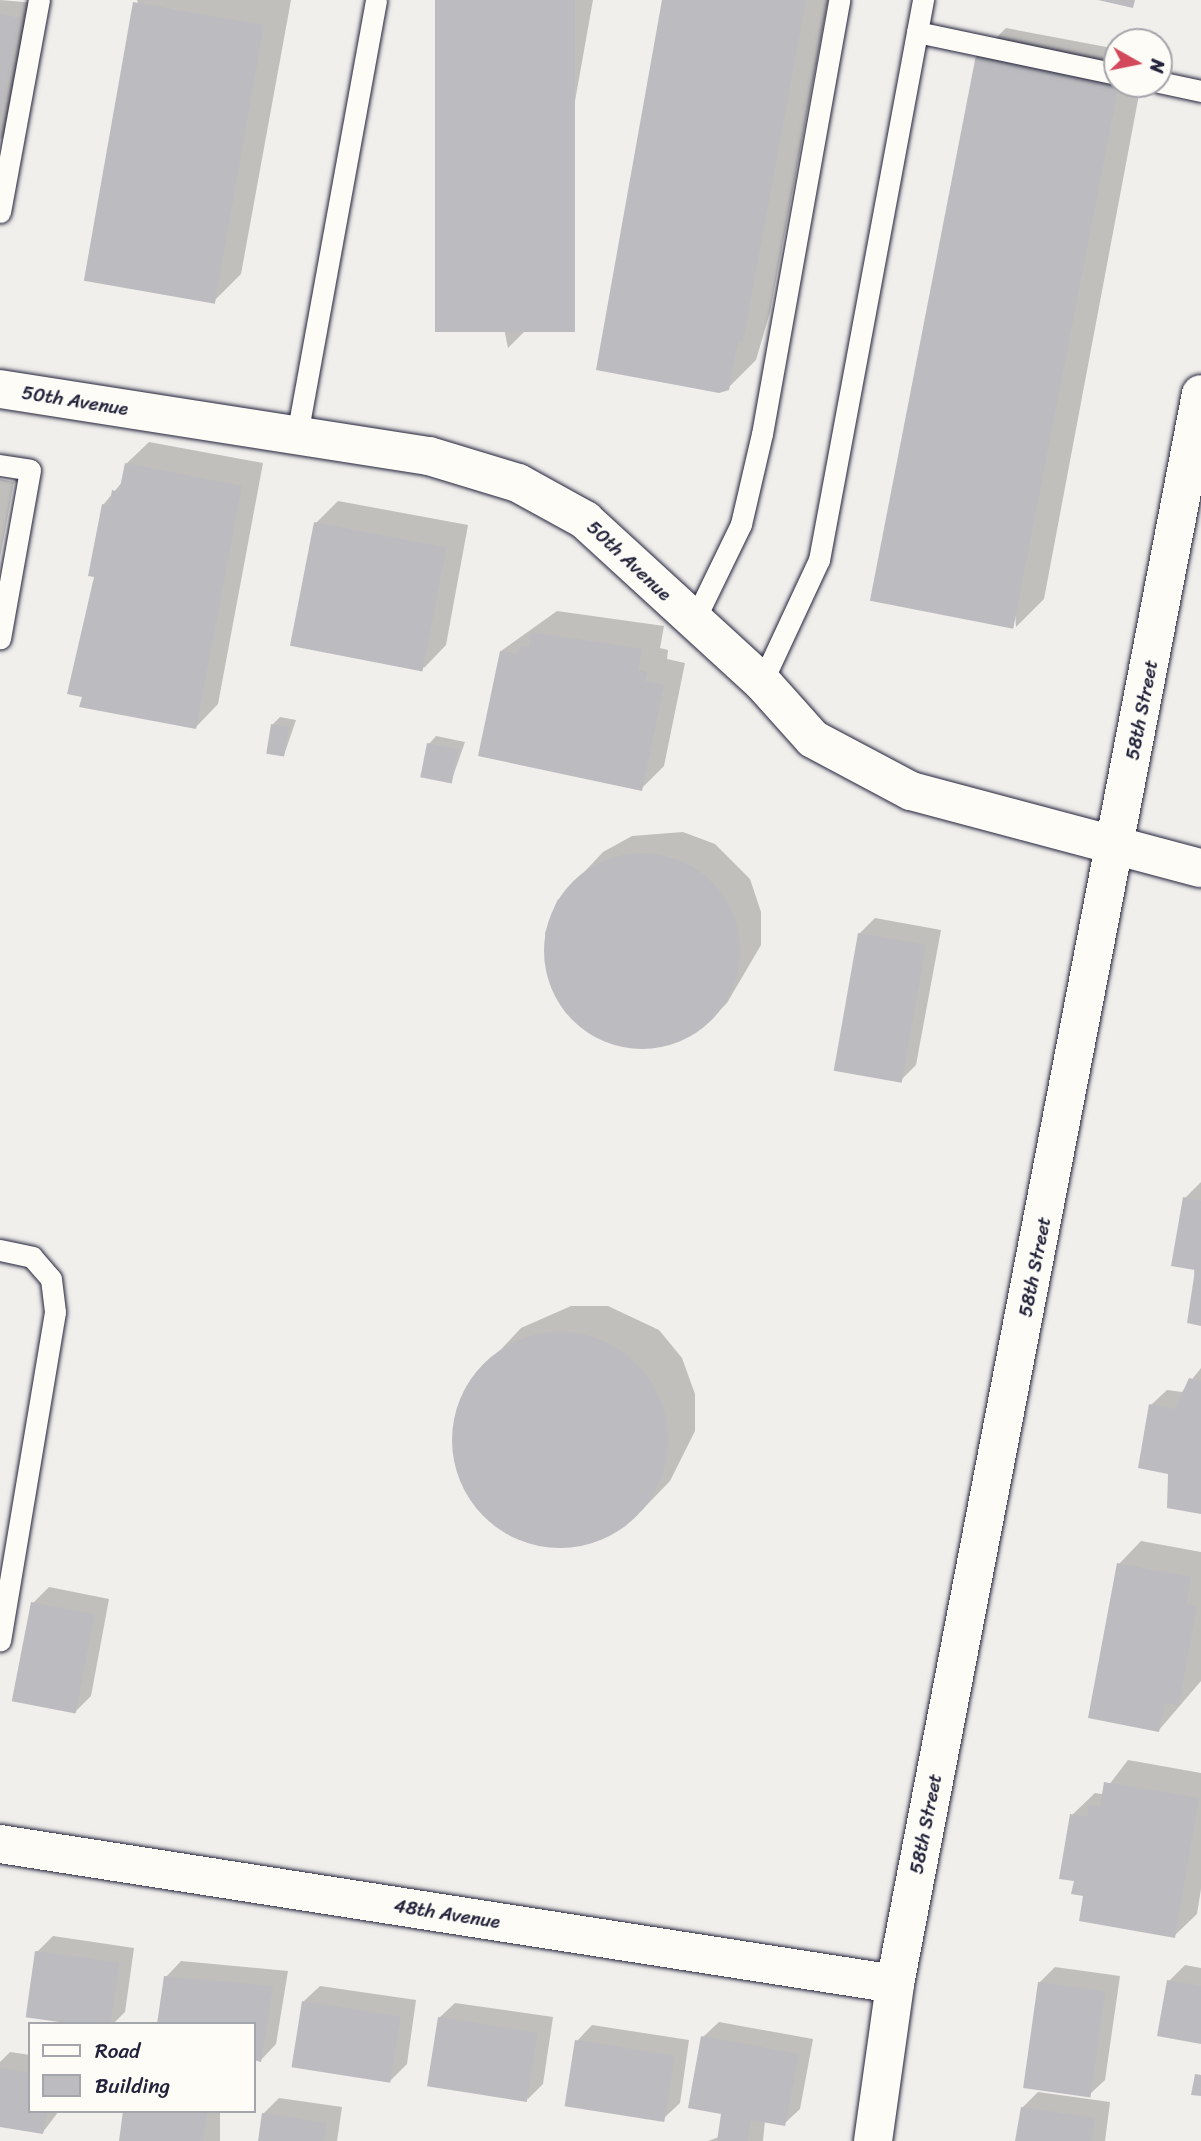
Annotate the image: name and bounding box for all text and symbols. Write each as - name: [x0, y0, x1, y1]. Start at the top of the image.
- north arrow: [1103, 28, 1173, 98]
- text: N: [1140, 57, 1175, 75]
- street label: 50th Avenue: [20, 381, 130, 421]
- street label: 50th Avenue: [582, 516, 676, 606]
- street label: 58th Street: [1121, 658, 1163, 762]
- street label: 58th Street: [1014, 1215, 1056, 1319]
- street label: 58th Street: [905, 1772, 947, 1876]
- street label: 48th Avenue: [392, 1894, 502, 1934]
- legend: [28, 2022, 256, 2113]
- text: Road: [95, 2032, 140, 2070]
- text: Building: [95, 2067, 170, 2105]

